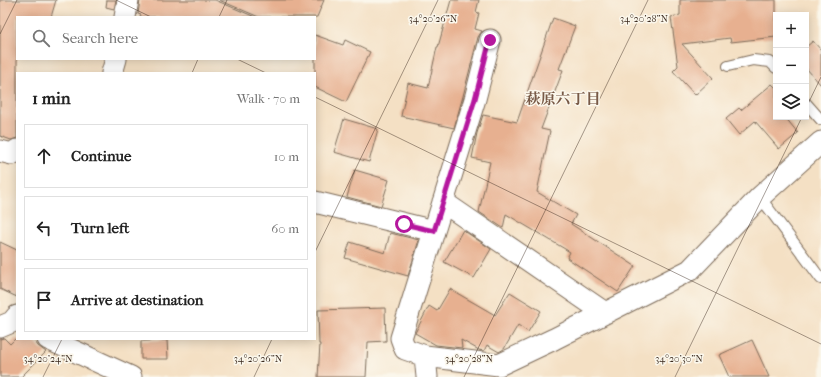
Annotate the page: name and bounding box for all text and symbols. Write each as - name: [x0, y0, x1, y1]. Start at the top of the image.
- map controls: [773, 12, 809, 120]
- button: +: [773, 12, 809, 48]
- text: 34°20'26"N: [409, 13, 458, 25]
- text: 34°20'28"N: [620, 13, 668, 25]
- search box: [16, 16, 316, 60]
- icon: search: [30, 27, 52, 49]
- text: Search here: [62, 29, 138, 47]
- route end: [481, 31, 499, 49]
- button: −: [773, 48, 809, 84]
- button: layers: [773, 84, 809, 120]
- text: 1 min: [32, 88, 71, 108]
- district label: 萩原六丁目: [525, 90, 601, 108]
- text: Walk · 70 m: [237, 91, 300, 106]
- icon: ahead: [33, 145, 55, 167]
- text: Continue: [71, 147, 131, 165]
- text: 10 m: [274, 149, 299, 164]
- route start: [395, 215, 413, 233]
- icon: left: [33, 217, 55, 239]
- text: Turn left: [71, 219, 129, 237]
- text: 60 m: [271, 221, 299, 236]
- icon: arrive: [33, 289, 55, 311]
- text: Arrive at destination: [71, 291, 203, 309]
- text: 34°20'24"N: [24, 353, 73, 365]
- text: 34°20'26"N: [234, 353, 283, 365]
- text: 34°20'28"N: [445, 353, 493, 365]
- text: 34°20'30"N: [655, 353, 703, 365]

